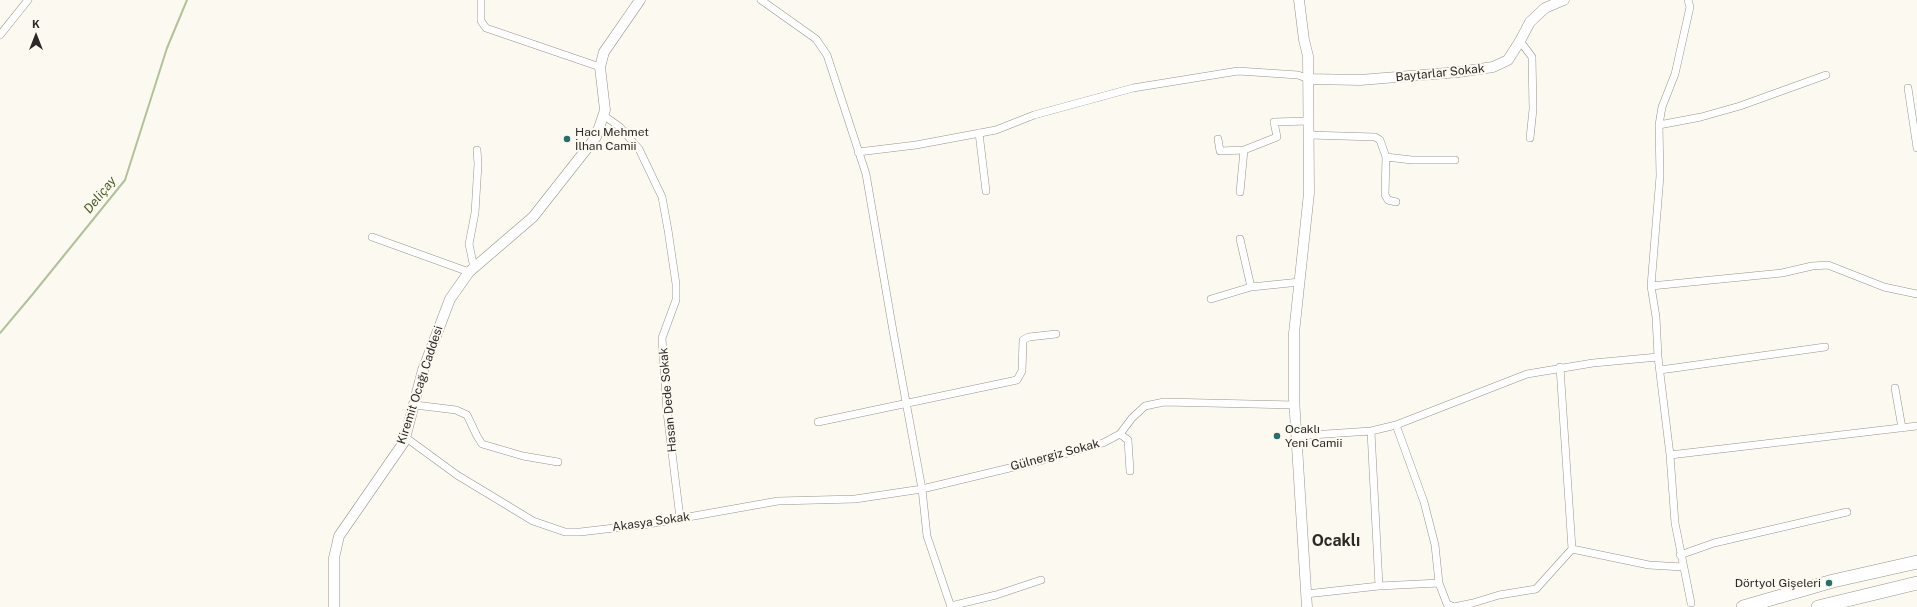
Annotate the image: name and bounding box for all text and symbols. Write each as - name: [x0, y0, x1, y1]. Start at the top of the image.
- north arrow: [16, 16, 56, 56]
- text: K: [32, 18, 40, 30]
- street label: Baytarlar Sokak: [1395, 61, 1485, 85]
- place label: Hacı Mehmet İlhan Camii: [575, 125, 649, 153]
- marker: Hacı Mehmet İlhan Camii: [562, 134, 572, 144]
- water label: Deliçay: [80, 173, 120, 217]
- street label: Kiremit Ocağı Caddesi: [394, 324, 446, 446]
- street label: Hasan Dede Sokak: [656, 347, 680, 453]
- place label: Ocaklı Yeni Camii: [1285, 422, 1342, 450]
- marker: Ocaklı Yeni Camii: [1272, 431, 1282, 441]
- street label: Gülnergiz Sokak: [1009, 436, 1101, 474]
- street label: Akasya Sokak: [611, 509, 691, 535]
- district label: Ocaklı: [1312, 531, 1360, 551]
- place label: Dörtyol Gişeleri: [1735, 576, 1821, 590]
- marker: Dörtyol Gişeleri: [1824, 578, 1834, 588]

